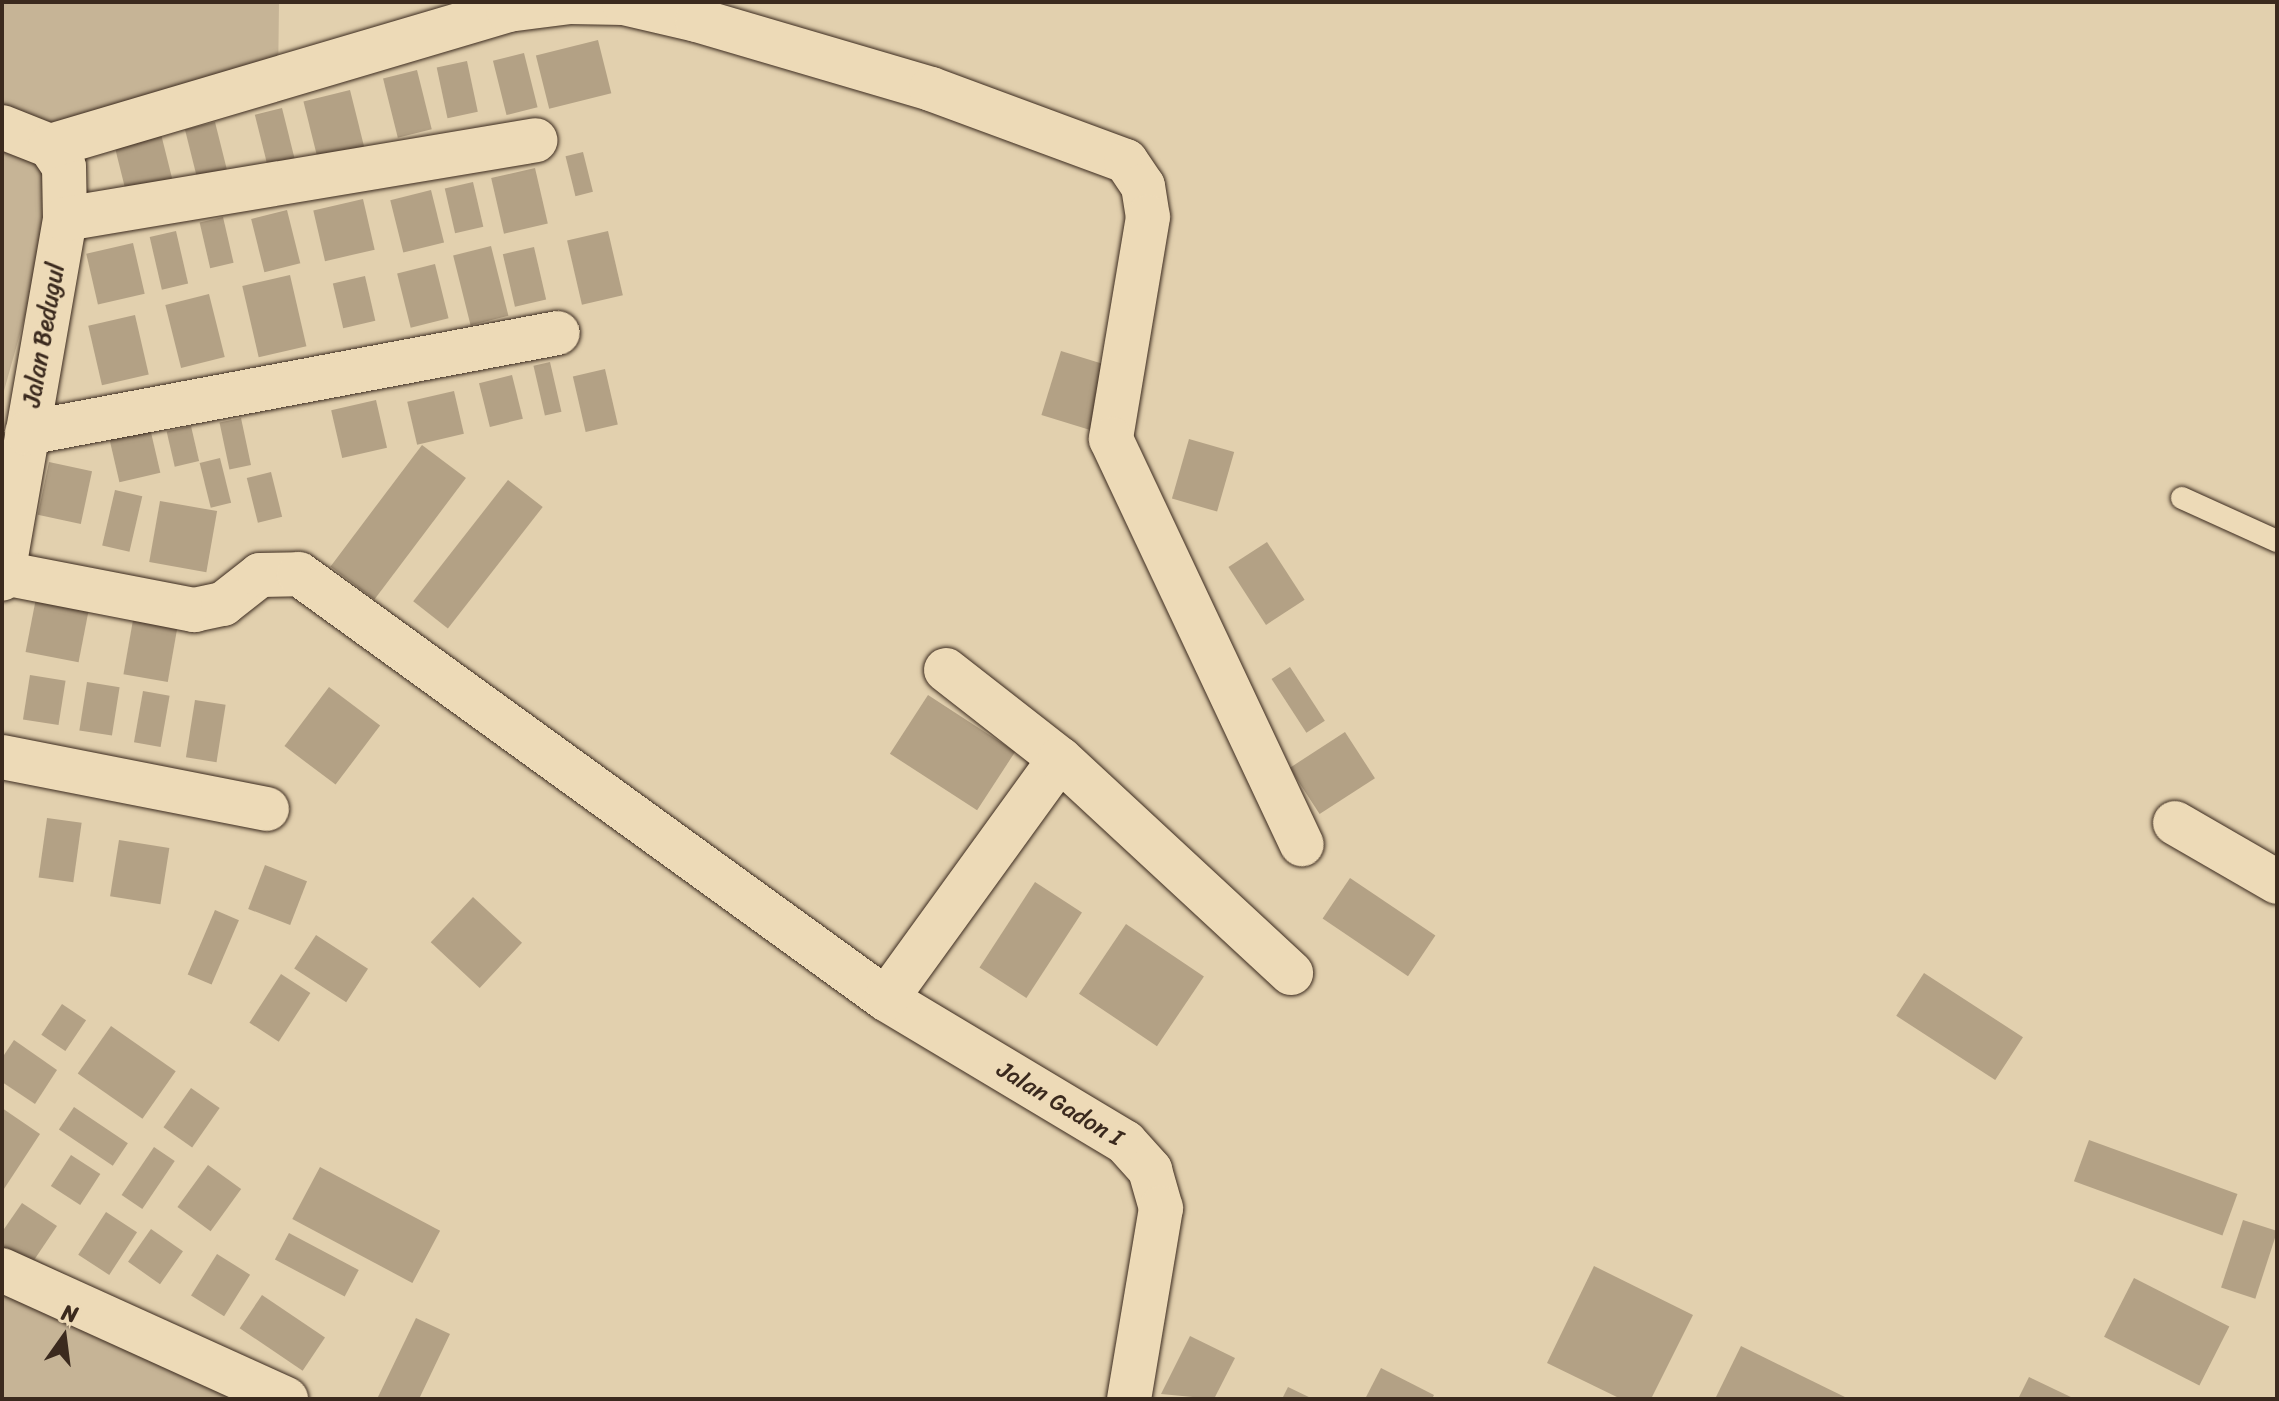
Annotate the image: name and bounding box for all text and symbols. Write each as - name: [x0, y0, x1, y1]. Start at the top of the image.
- street label: Jalan Bedugul: [17, 261, 71, 409]
- street label: Jalan Gadon I: [992, 1055, 1128, 1153]
- text: N: [58, 1292, 82, 1334]
- north arrow: [24, 1297, 104, 1377]

